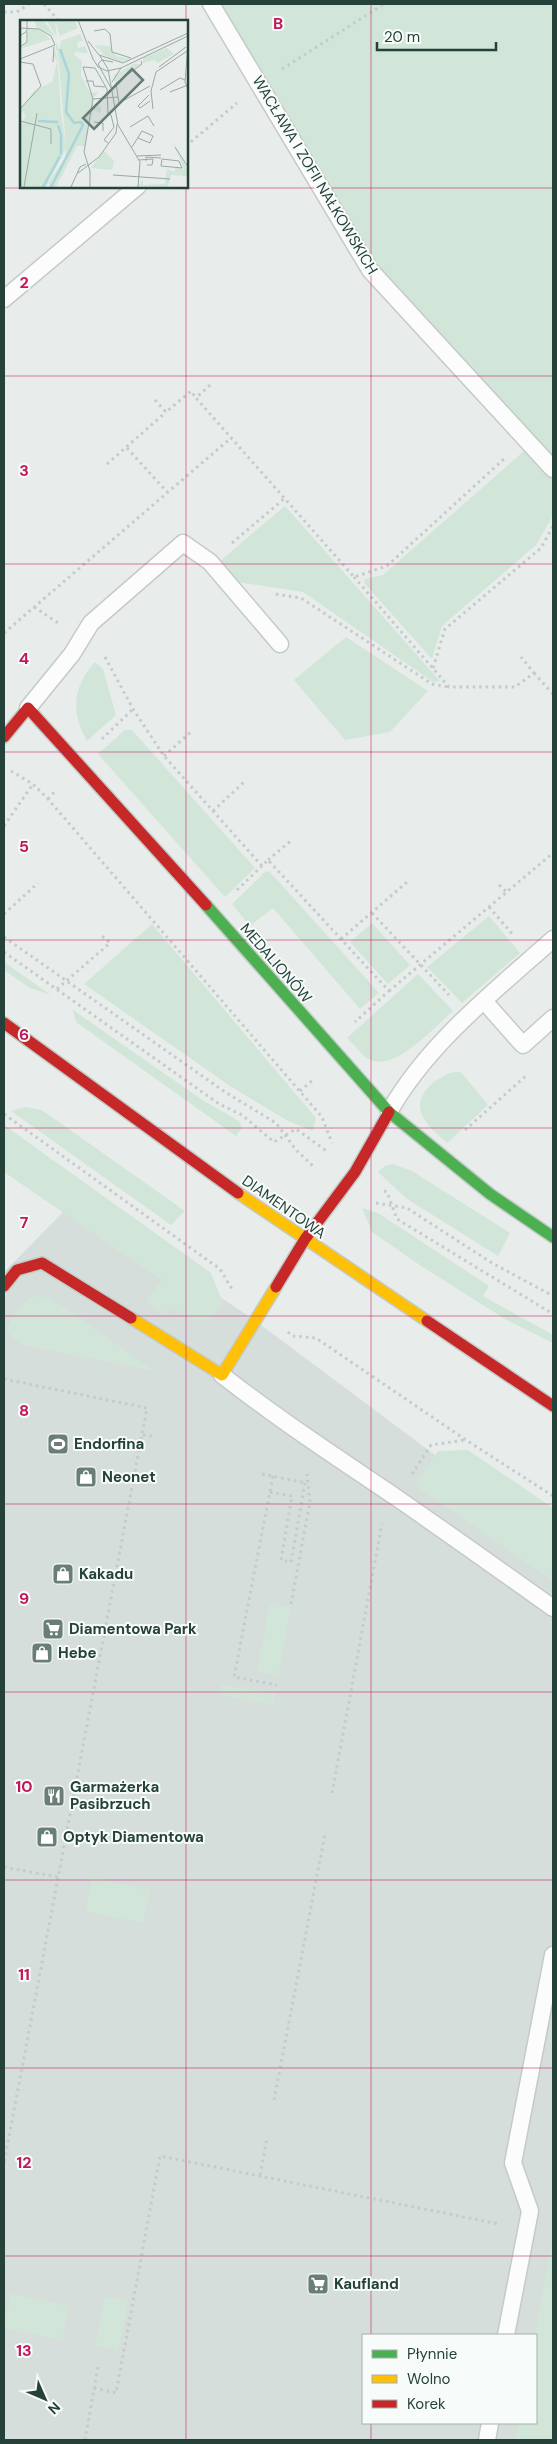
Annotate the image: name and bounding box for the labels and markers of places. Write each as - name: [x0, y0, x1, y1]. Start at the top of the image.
- sports icon: Endorfina: [46, 1432, 70, 1456]
- place label: Endorfina: [74, 1434, 144, 1454]
- shop icon: Neonet: [74, 1465, 98, 1489]
- place label: Neonet: [102, 1467, 156, 1487]
- shop icon: Kakadu: [51, 1562, 75, 1586]
- place label: Kakadu: [79, 1564, 133, 1584]
- supermarket icon: Diamentowa Park: [41, 1617, 65, 1641]
- place label: Diamentowa Park: [69, 1619, 197, 1639]
- shop icon: Hebe: [30, 1641, 54, 1665]
- place label: Hebe: [58, 1643, 97, 1663]
- place label: Garmażerka Pasibrzuch: [70, 1777, 159, 1814]
- restaurant icon: Garmażerka Pasibrzuch: [42, 1784, 66, 1808]
- shop icon: Optyk Diamentowa: [35, 1825, 59, 1849]
- place label: Optyk Diamentowa: [63, 1827, 204, 1847]
- supermarket icon: Kaufland: [306, 2272, 330, 2296]
- place label: Kaufland: [334, 2274, 399, 2294]

